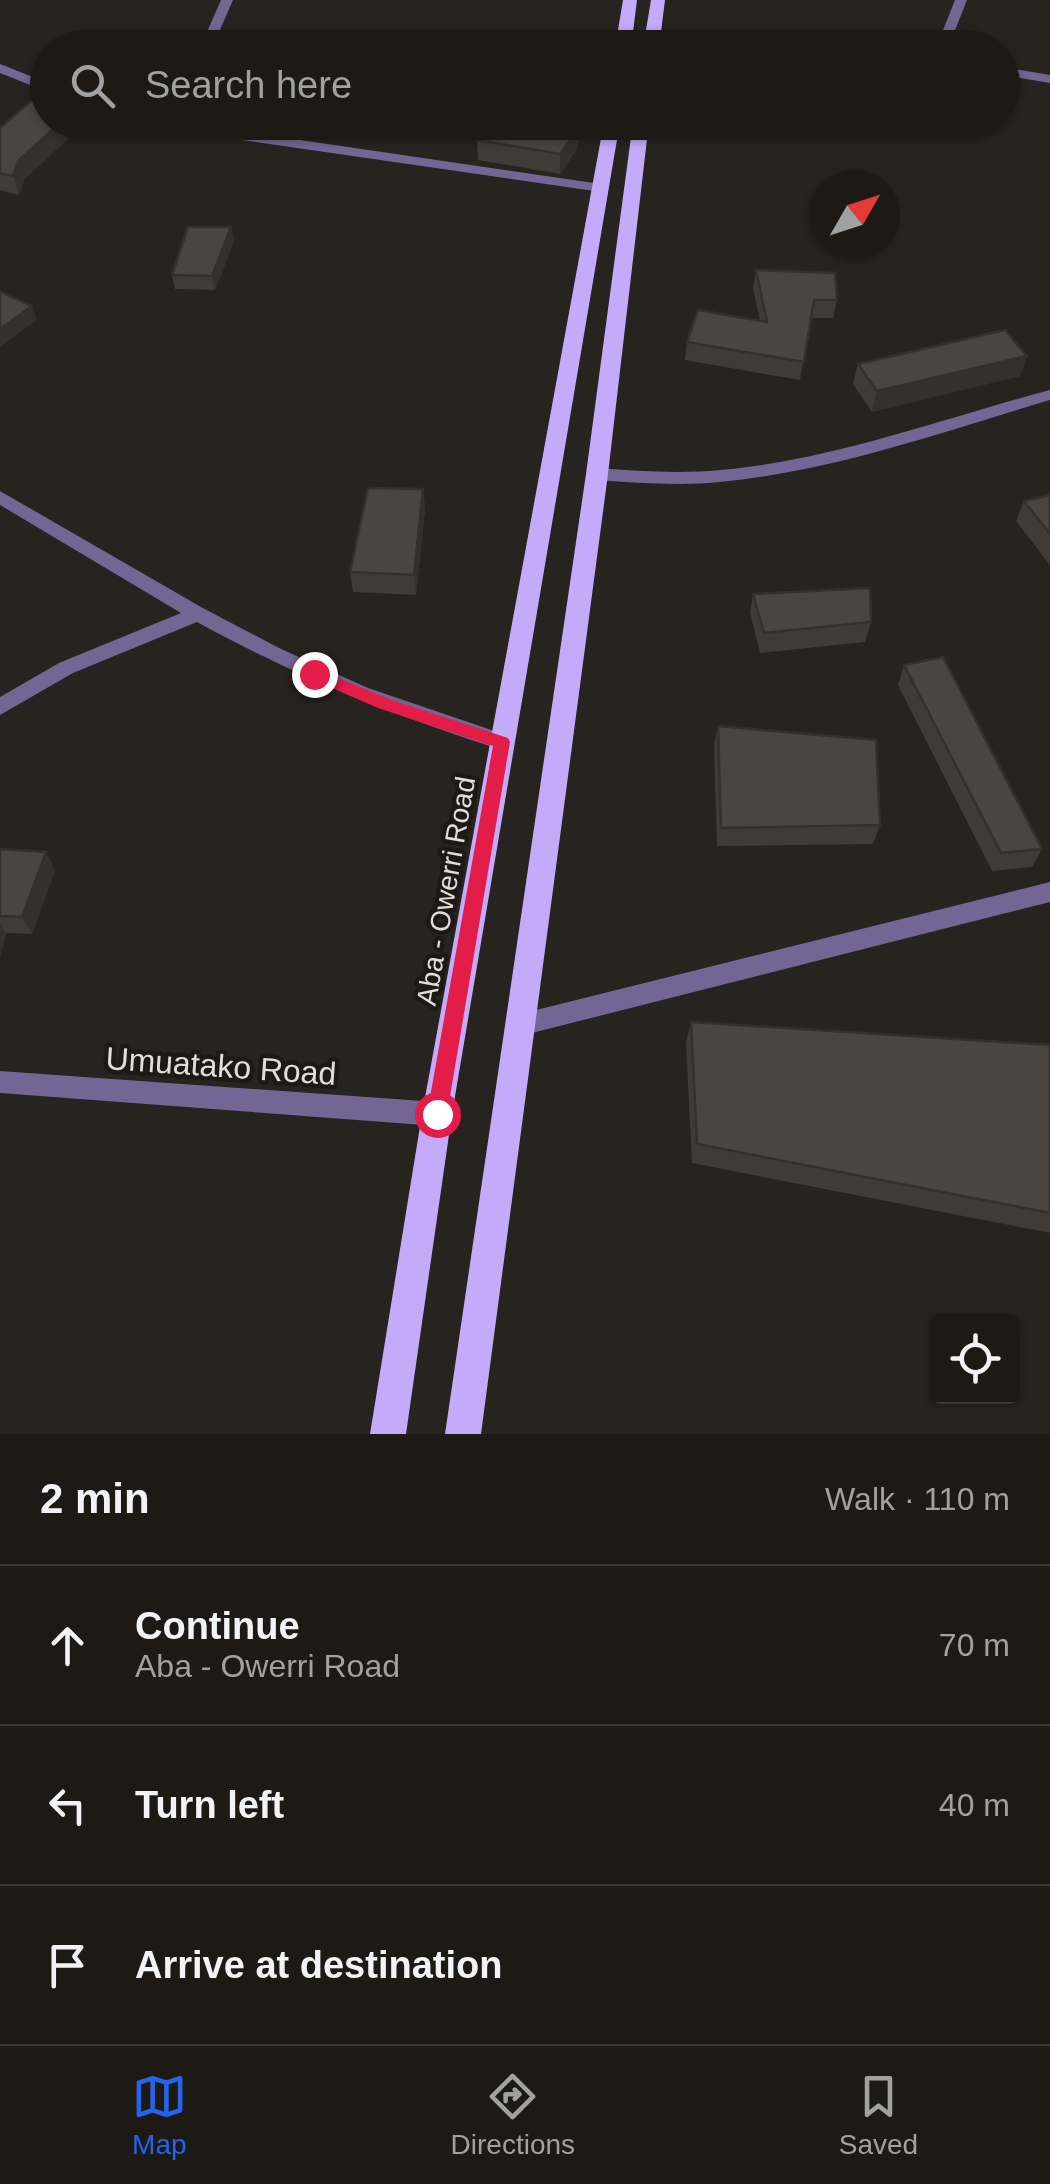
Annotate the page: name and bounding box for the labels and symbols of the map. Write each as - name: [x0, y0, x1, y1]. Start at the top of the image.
- north arrow: [810, 170, 900, 260]
- route end: [292, 652, 338, 698]
- street label: Aba - Owerri Road: [411, 774, 481, 1008]
- street label: Umuatako Road: [104, 1040, 338, 1092]
- route start: [415, 1092, 461, 1138]

